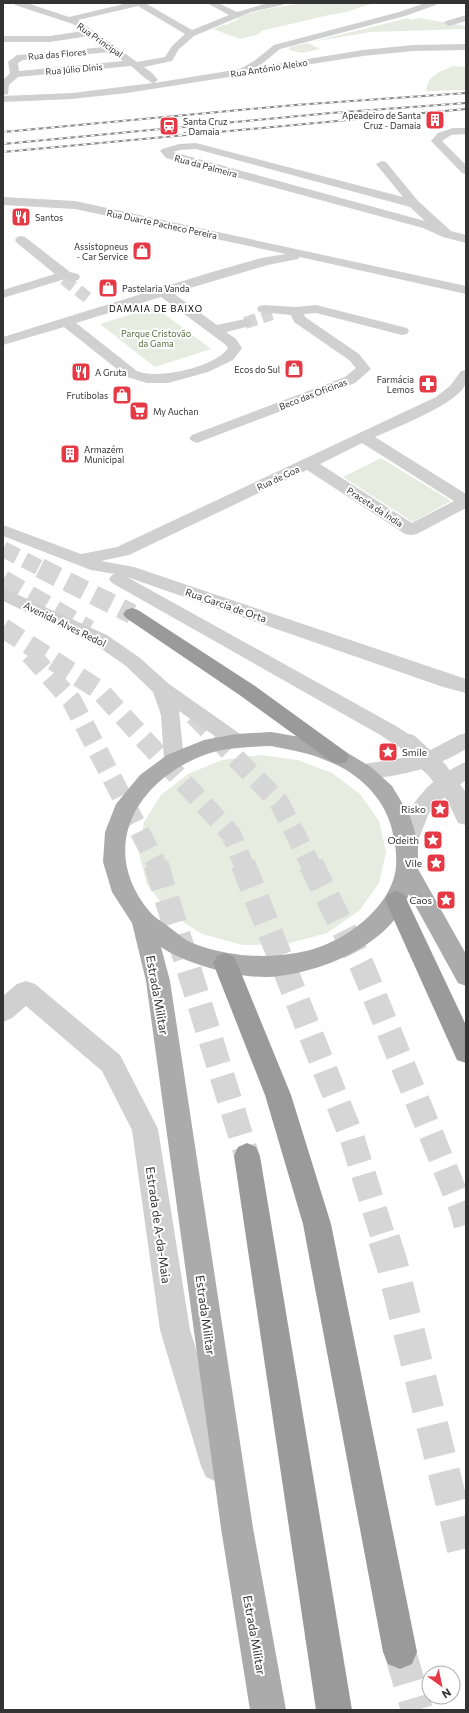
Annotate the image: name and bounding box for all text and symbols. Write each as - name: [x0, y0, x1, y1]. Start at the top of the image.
- street label: Rua Principal: [75, 20, 125, 60]
- street label: Rua das Flores: [27, 46, 87, 62]
- street label: Rua António Aleixo: [230, 56, 308, 80]
- street label: Rua Júlio Dinis: [45, 61, 103, 77]
- building icon: Apeadeiro de Santa Cruz - Damaia: [424, 109, 446, 131]
- place label: Apeadeiro de Santa Cruz - Damaia: [342, 110, 421, 131]
- station icon: Santa Cruz - Damaia: [158, 115, 180, 137]
- place label: Santa Cruz - Damaia: [183, 116, 228, 137]
- street label: Rua da Palmeira: [173, 152, 239, 180]
- restaurant icon: Santos: [10, 206, 32, 228]
- street label: Rua Duarte Pacheco Pereira: [106, 207, 219, 241]
- place label: Santos: [35, 212, 63, 223]
- shop icon: Assistopneus - Car Service: [131, 240, 153, 262]
- place label: Assistopneus - Car Service: [74, 241, 128, 262]
- shop icon: Pastelaria Vanda: [97, 277, 119, 299]
- place label: Pastelaria Vanda: [122, 283, 190, 294]
- district label: DAMAIA DE BAIXO: [109, 303, 203, 314]
- park label: Parque Cristovão da Gama: [121, 328, 191, 349]
- shop icon: Ecos do Sul: [283, 358, 305, 380]
- restaurant icon: A Gruta: [70, 361, 92, 383]
- place label: Ecos do Sul: [234, 364, 280, 375]
- place label: A Gruta: [95, 367, 127, 378]
- pharmacy icon: Farmácia Lemos: [417, 373, 439, 395]
- place label: Farmácia Lemos: [377, 374, 414, 395]
- street label: Beco das Oficinas: [278, 376, 348, 412]
- shop icon: Frutibolas: [111, 384, 133, 406]
- place label: Frutibolas: [67, 390, 108, 401]
- supermarket icon: My Auchan: [128, 400, 150, 422]
- place label: My Auchan: [153, 406, 198, 417]
- building icon: Armazém Municipal: [59, 443, 81, 465]
- place label: Armazém Municipal: [84, 444, 124, 465]
- street label: Rua de Goa: [255, 463, 301, 493]
- street label: Praceta da Índia: [345, 484, 406, 529]
- street label: Rua Garcia de Orta: [184, 586, 268, 624]
- street label: Avenida Alves Redol: [22, 599, 108, 649]
- place icon: Smile: [377, 741, 399, 763]
- place label: Smile: [402, 746, 427, 758]
- place icon: Risko: [429, 798, 451, 820]
- place label: Risko: [401, 803, 426, 815]
- place icon: Odeith: [422, 829, 444, 851]
- place label: Odeith: [387, 834, 419, 846]
- place icon: Vile: [425, 852, 447, 874]
- place label: Vile: [405, 857, 422, 869]
- place icon: Caos: [435, 889, 457, 911]
- place label: Caos: [409, 894, 432, 906]
- street label: Estrada Militar: [144, 954, 172, 1036]
- street label: Estrada de A-da-Maia: [144, 1166, 174, 1284]
- street label: Estrada Militar: [193, 1274, 219, 1356]
- street label: Estrada Militar: [241, 1594, 269, 1676]
- north arrow: [421, 1665, 461, 1705]
- text: N: [440, 1686, 454, 1702]

